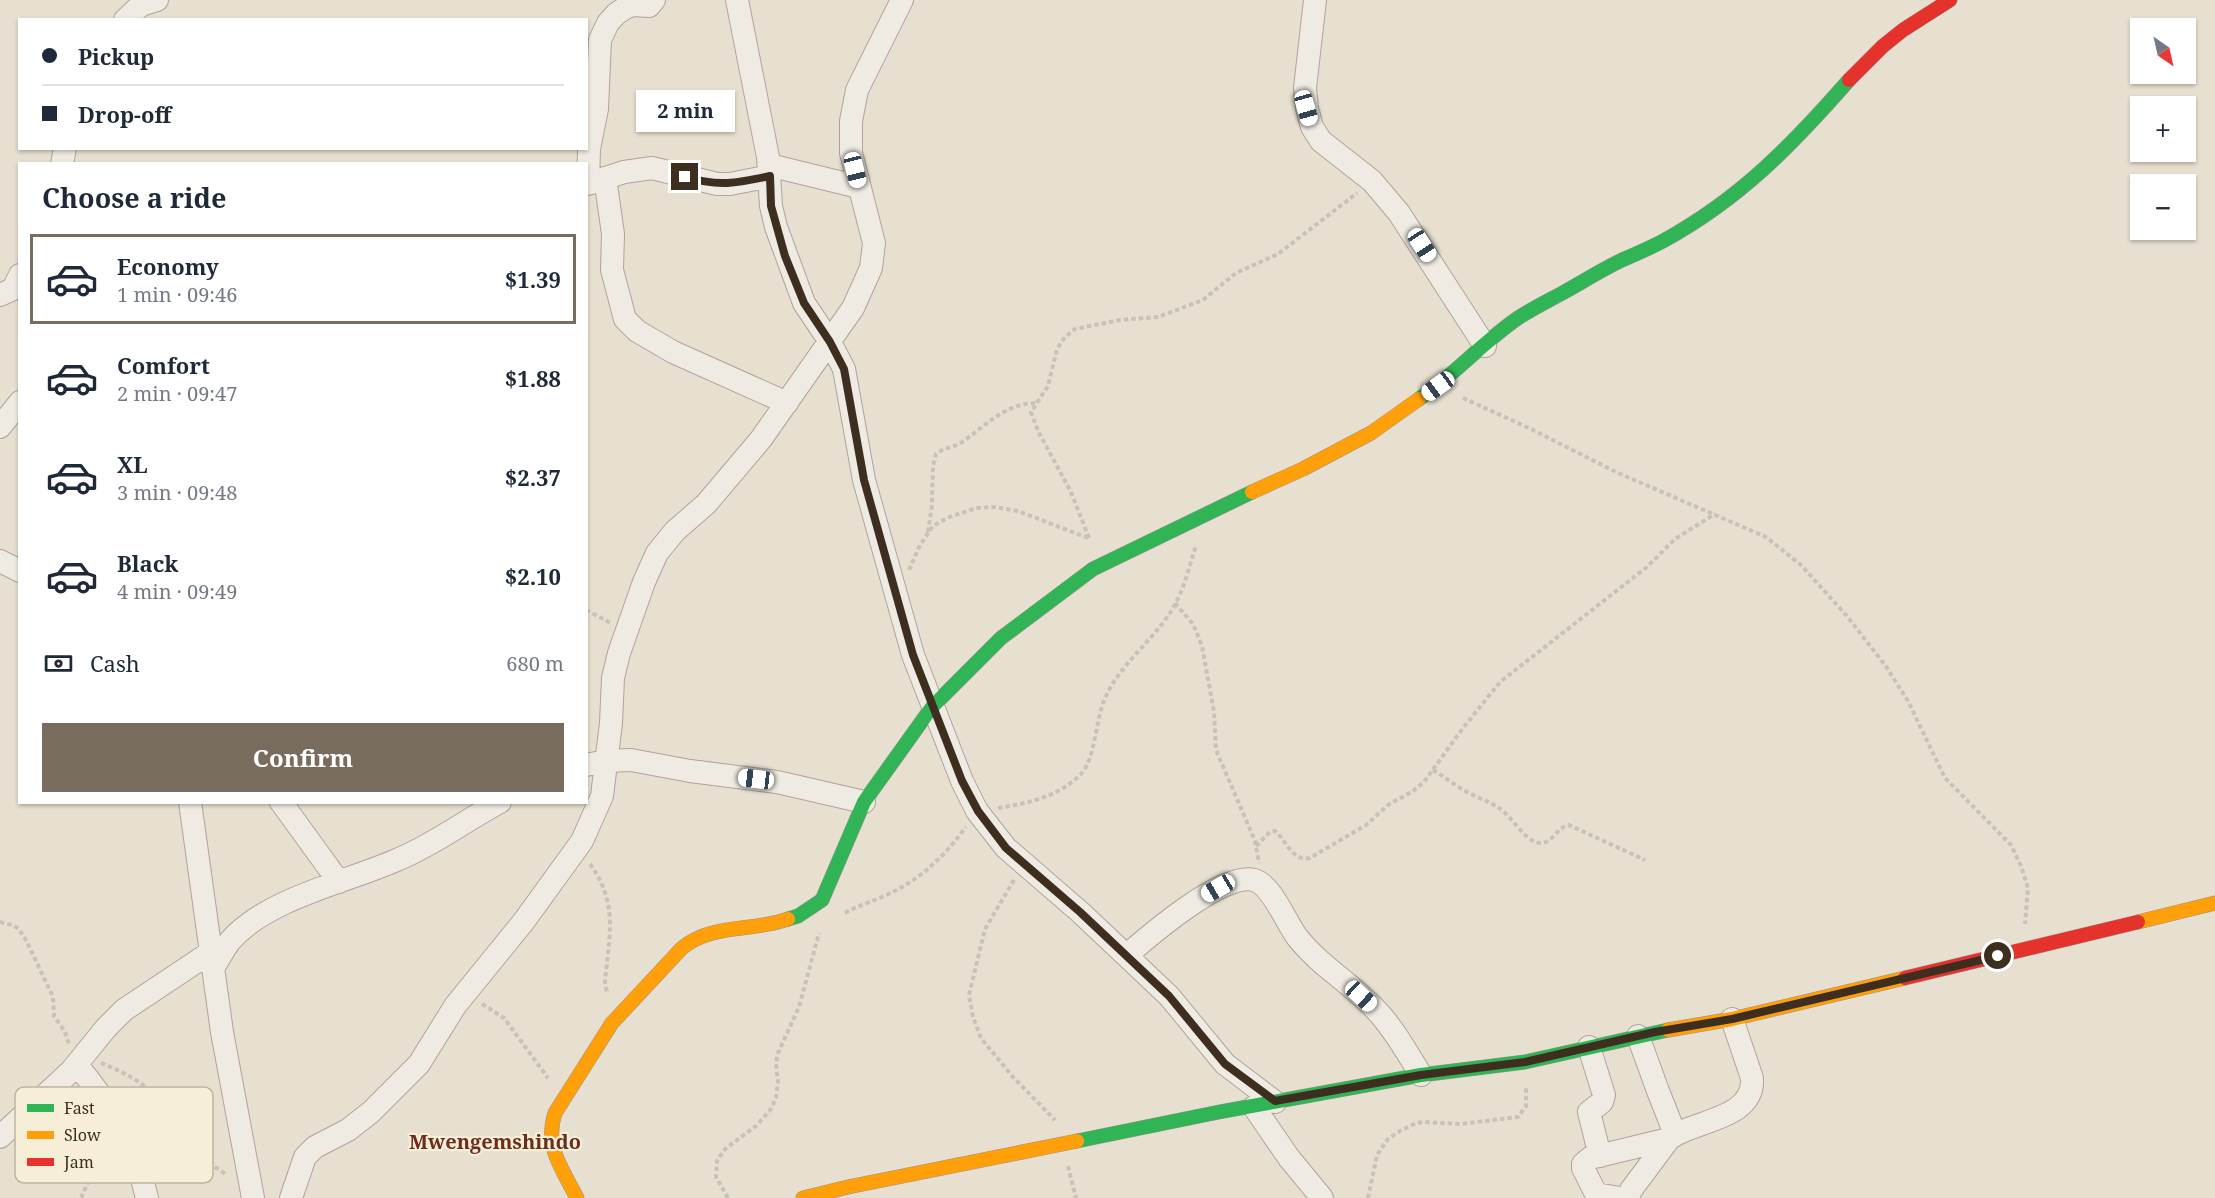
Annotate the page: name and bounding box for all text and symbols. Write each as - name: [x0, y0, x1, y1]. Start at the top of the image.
- north arrow: [2130, 18, 2196, 84]
- map controls: [2130, 18, 2196, 240]
- text: Pickup: [78, 41, 154, 71]
- car: [1292, 88, 1320, 128]
- callout: 2 min: [636, 90, 734, 132]
- button: +: [2130, 96, 2196, 162]
- text: 2 min: [657, 97, 714, 124]
- text: Drop-off: [78, 99, 171, 129]
- car: [842, 150, 868, 190]
- route end: [671, 163, 698, 190]
- button: −: [2130, 174, 2196, 240]
- text: Choose a ride: [42, 179, 227, 216]
- car: [1405, 225, 1439, 265]
- text: Economy: [117, 251, 219, 281]
- icon: car: [45, 252, 99, 306]
- text: $1.39: [505, 264, 561, 294]
- text: 1 min · 09:46: [117, 281, 237, 308]
- text: Comfort: [117, 350, 210, 380]
- icon: car: [45, 351, 99, 405]
- text: $1.88: [505, 363, 561, 393]
- car: [1418, 368, 1458, 404]
- text: 2 min · 09:47: [117, 380, 237, 407]
- text: XL: [117, 449, 148, 479]
- icon: car: [45, 450, 99, 504]
- text: $2.37: [505, 462, 561, 492]
- text: 3 min · 09:48: [117, 479, 237, 506]
- text: Black: [117, 548, 178, 578]
- icon: car: [45, 549, 99, 603]
- text: $2.10: [505, 561, 561, 591]
- text: 4 min · 09:49: [117, 578, 237, 605]
- icon: cash: [42, 647, 75, 680]
- text: Cash: [90, 648, 140, 678]
- text: 680 m: [506, 650, 564, 677]
- button: Confirm: [42, 723, 564, 792]
- car: [737, 768, 775, 790]
- car: [1198, 871, 1238, 905]
- route start: [1984, 942, 2011, 969]
- car: [1342, 977, 1380, 1015]
- legend: [15, 1087, 213, 1183]
- text: Fast: [64, 1097, 95, 1119]
- text: Slow: [64, 1124, 101, 1146]
- district label: Mwengemshindo: [409, 1128, 581, 1155]
- text: Jam: [63, 1151, 94, 1173]

